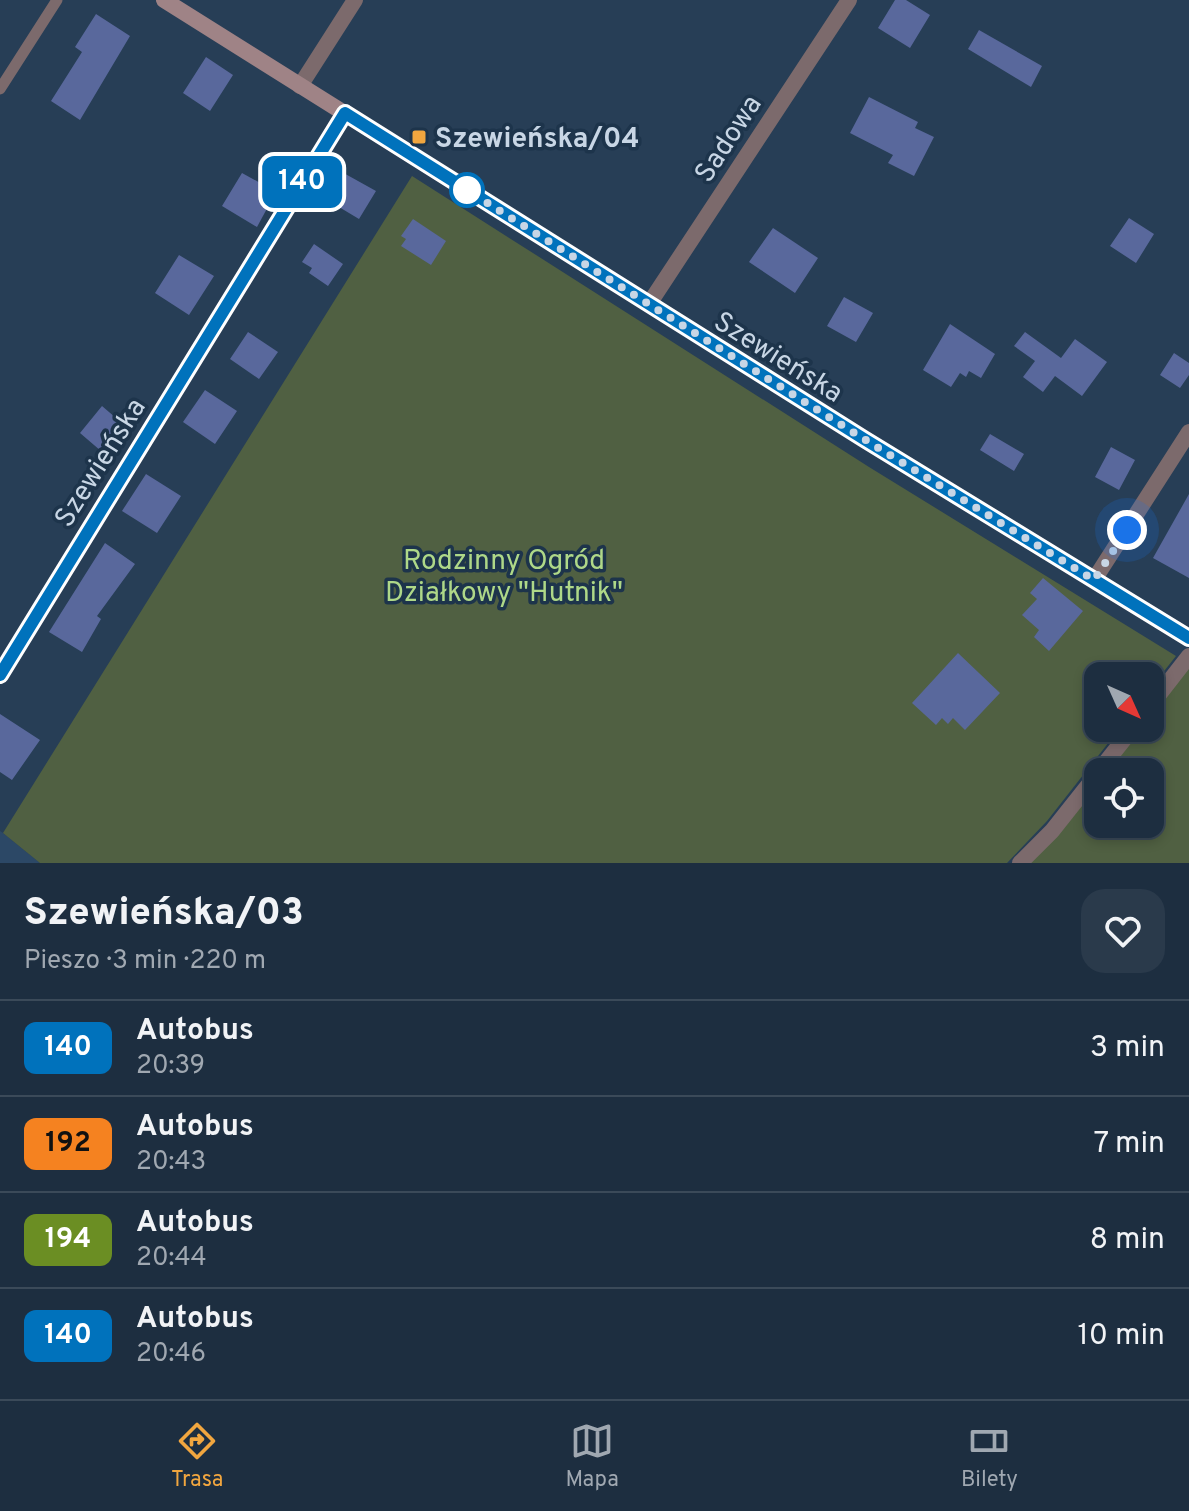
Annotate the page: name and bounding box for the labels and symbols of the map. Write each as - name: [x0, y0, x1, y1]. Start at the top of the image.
- street label: Sadowa: [688, 89, 771, 190]
- place label: Szewieńska/04: [435, 122, 639, 158]
- marker: Szewieńska/04: [410, 128, 428, 146]
- line badge: 140: [256, 156, 348, 208]
- unlabelled marker: [450, 173, 484, 207]
- street label: Szewieńska: [706, 305, 849, 412]
- street label: Szewieńska: [48, 392, 155, 535]
- your location: [1107, 510, 1147, 550]
- park label: Rodzinny Ogród Działkowy "Hutnik": [385, 544, 623, 612]
- north arrow: [1084, 662, 1164, 742]

